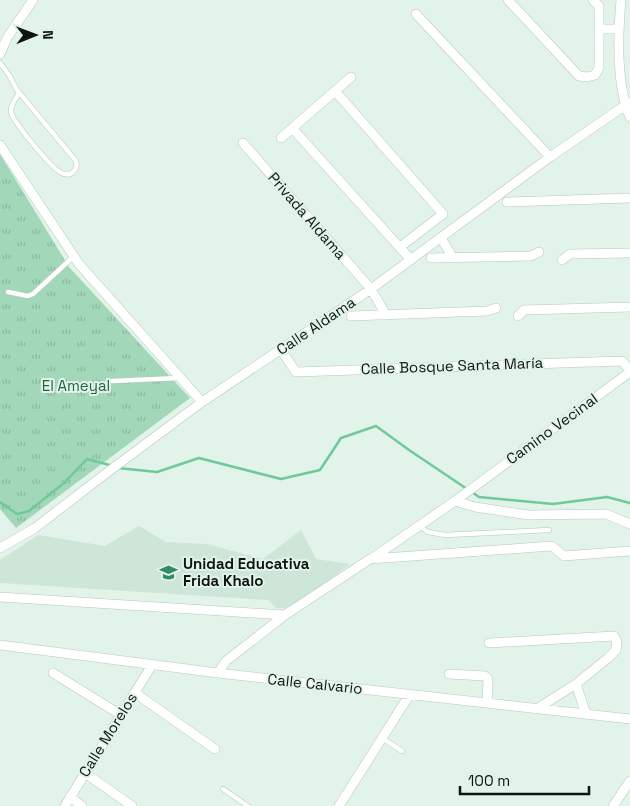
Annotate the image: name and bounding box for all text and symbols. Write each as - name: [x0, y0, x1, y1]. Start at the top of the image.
- north arrow: [10, 10, 60, 60]
- text: N: [39, 30, 57, 40]
- street label: Privada Aldama: [264, 168, 351, 264]
- street label: Calle Aldama: [273, 292, 359, 359]
- street label: Calle Bosque Santa María: [360, 353, 544, 378]
- park label: El Ameyal: [42, 376, 110, 395]
- street label: Camino Vecinal: [502, 389, 601, 468]
- place label: Unidad Educativa Frida Khalo: [183, 554, 310, 590]
- school or university icon: Unidad Educativa Frida Khalo: [159, 563, 179, 583]
- street label: Calle Calvario: [267, 669, 363, 698]
- street label: Calle Morelos: [74, 689, 141, 780]
- scale bar: [460, 764, 589, 796]
- text: 100 m: [468, 771, 510, 790]

